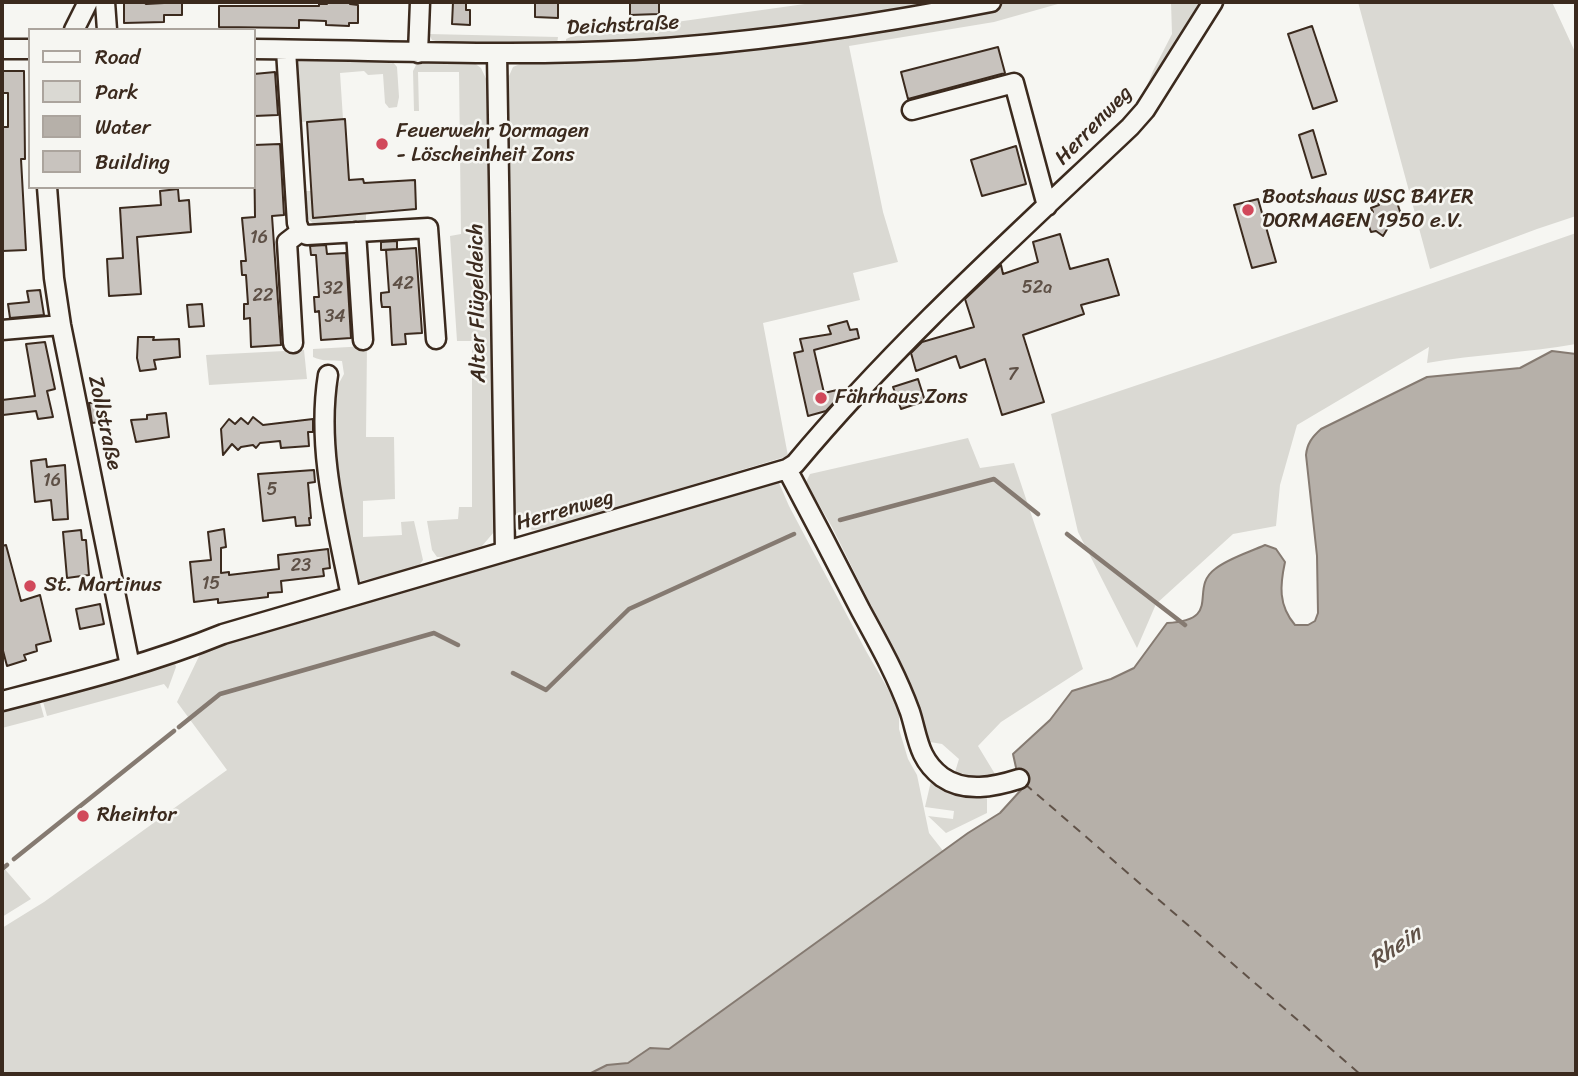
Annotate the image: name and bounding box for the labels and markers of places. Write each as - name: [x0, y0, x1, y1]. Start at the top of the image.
- place label: Feuerwehr Dormagen - Löscheinheit Zons: [396, 119, 589, 169]
- marker: Feuerwehr Dormagen - Löscheinheit Zons: [374, 136, 390, 152]
- place label: Bootshaus WSC BAYER DORMAGEN 1950 e.V.: [1262, 185, 1474, 235]
- marker: Bootshaus WSC BAYER DORMAGEN 1950 e.V.: [1240, 202, 1256, 218]
- place label: Fährhaus Zons: [835, 385, 968, 411]
- marker: Fährhaus Zons: [813, 390, 829, 406]
- place label: St. Martinus: [44, 573, 162, 599]
- marker: St. Martinus: [22, 578, 38, 594]
- place label: Rheintor: [97, 803, 176, 829]
- marker: Rheintor: [75, 808, 91, 824]

